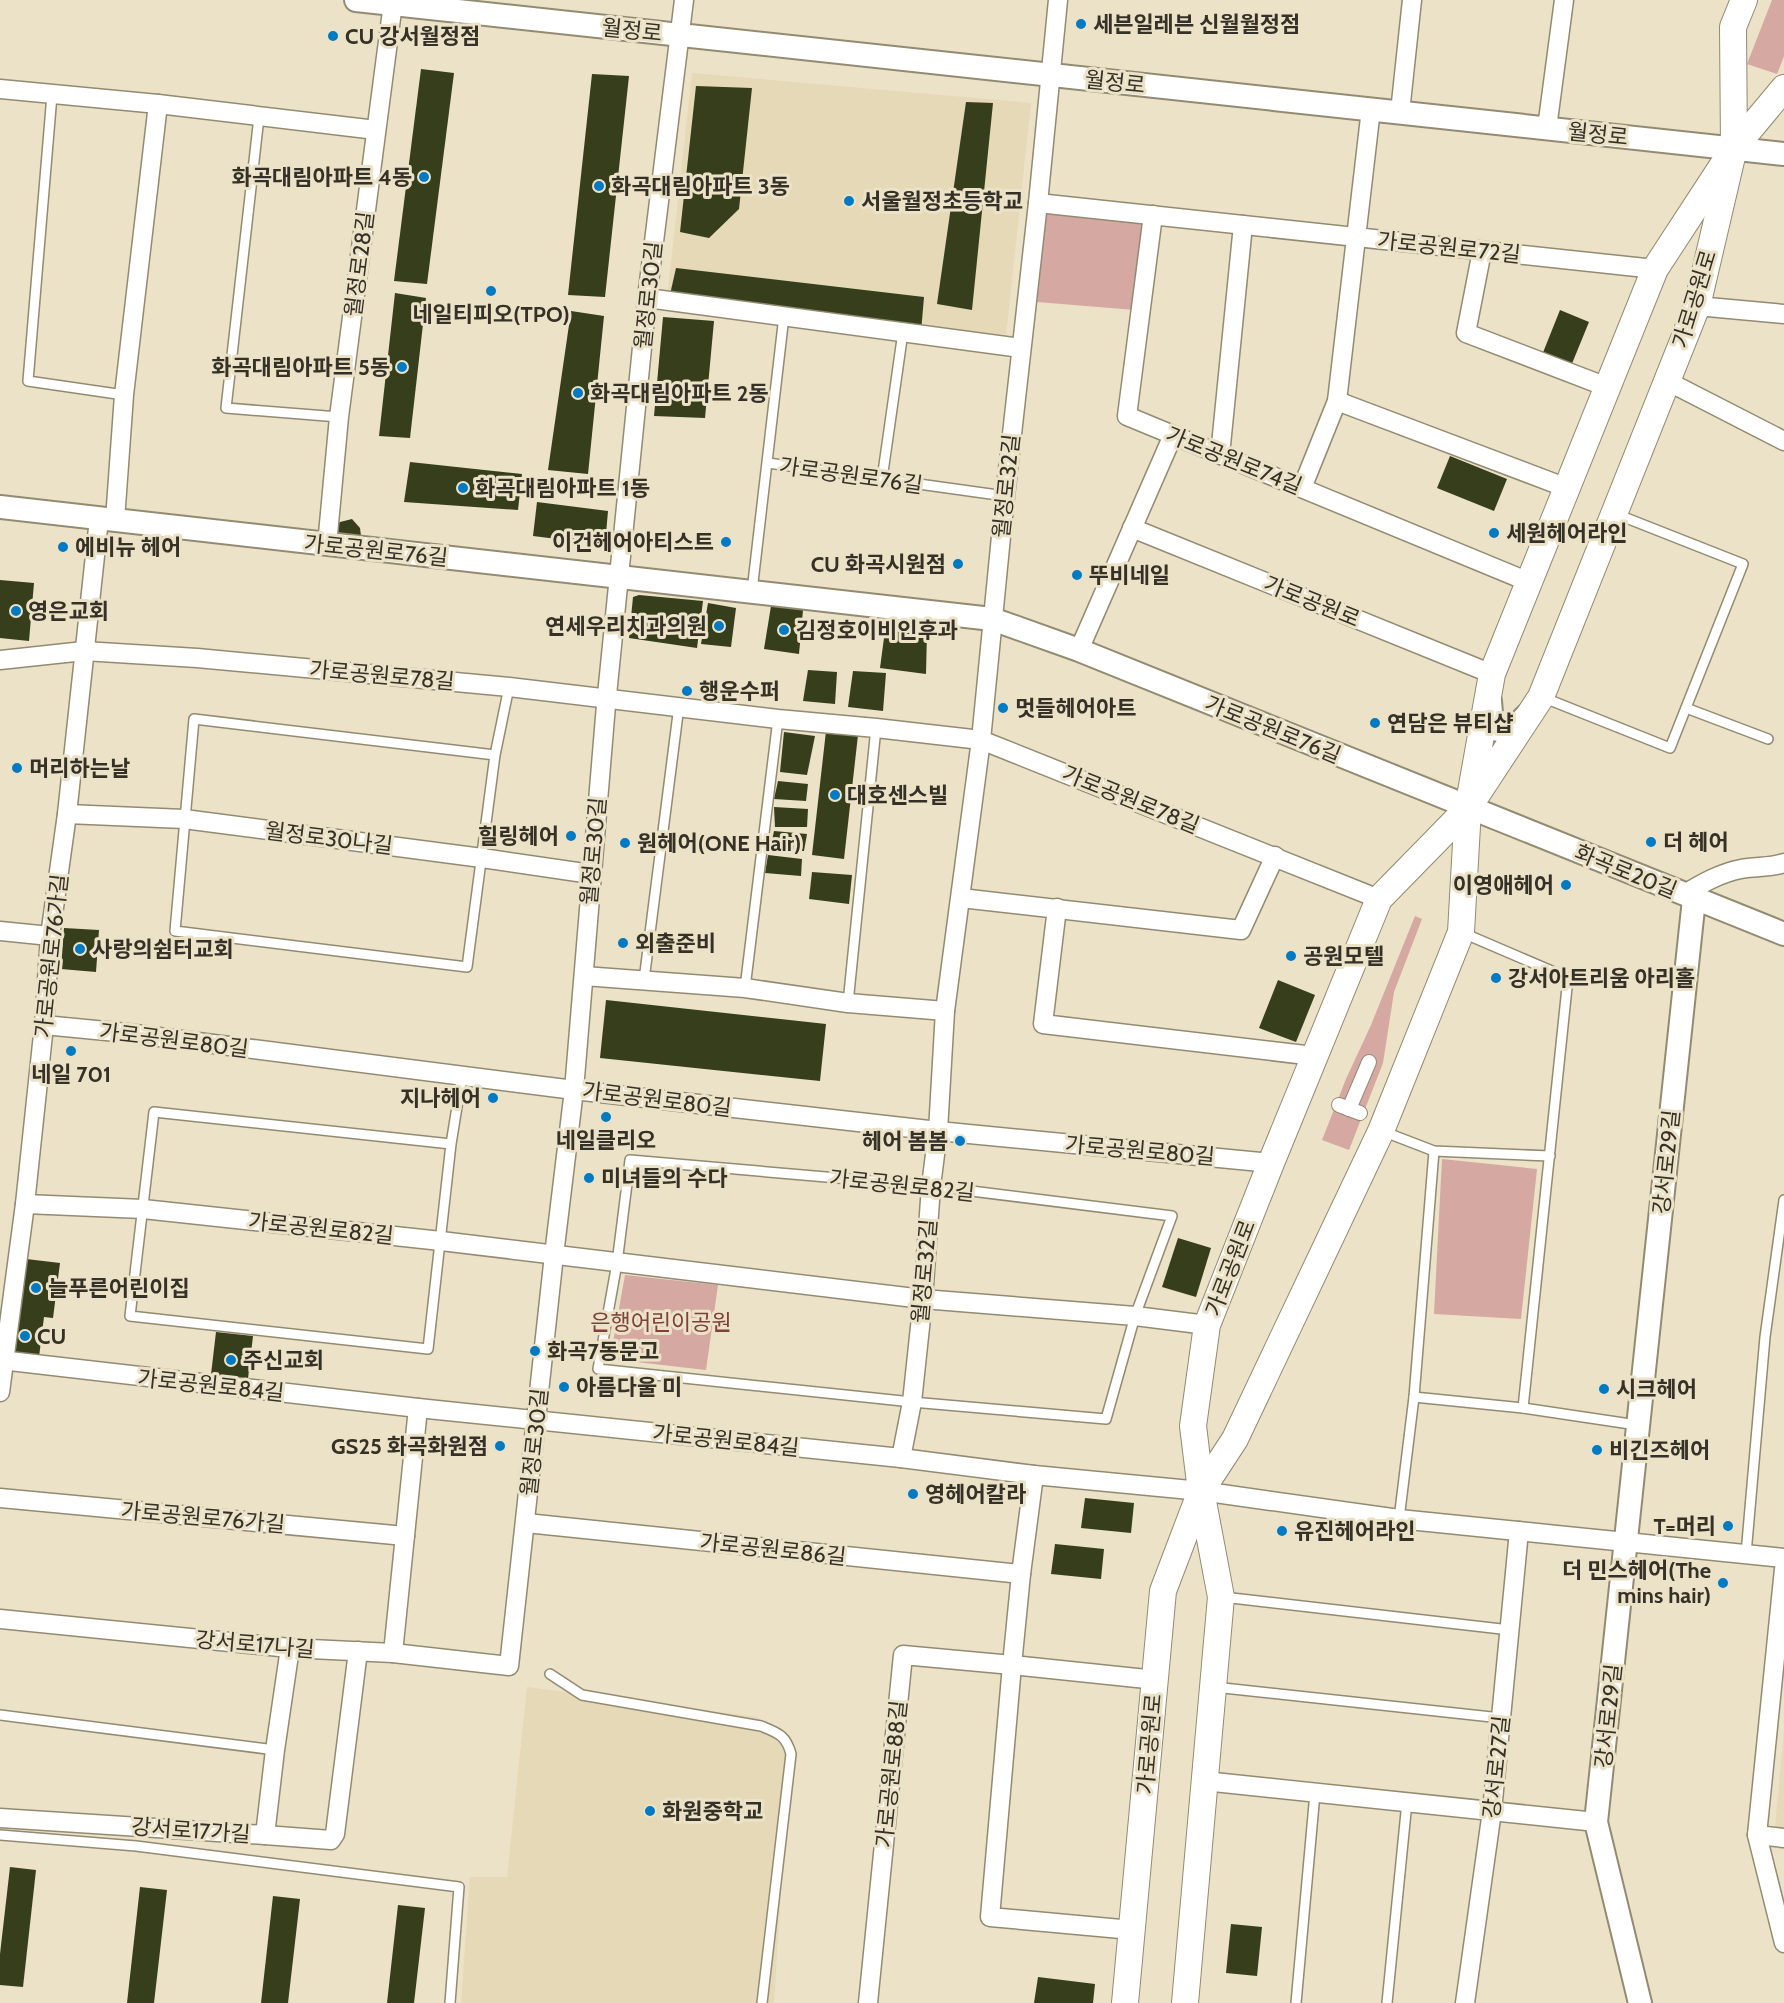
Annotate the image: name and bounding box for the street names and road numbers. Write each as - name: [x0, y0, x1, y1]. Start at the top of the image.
- street label: 월정로: [600, 14, 664, 47]
- street label: 월정로: [1083, 66, 1147, 99]
- street label: 월정로: [1566, 118, 1630, 151]
- street label: 월정로28길: [340, 210, 379, 318]
- street label: 가로공원로72길: [1376, 227, 1522, 268]
- street label: 월정로30길: [629, 240, 668, 350]
- street label: 가로공원로: [1667, 247, 1722, 351]
- street label: 가로공원로74길: [1162, 421, 1306, 500]
- street label: 월정로32길: [988, 433, 1025, 539]
- street label: 가로공원로76길: [778, 452, 924, 499]
- street label: 가로공원로76길: [303, 530, 449, 571]
- street label: 가로공원로: [1260, 570, 1364, 633]
- street label: 가로공원로78길: [308, 656, 456, 695]
- street label: 가로공원로76길: [1201, 690, 1345, 769]
- street label: 가로공원로78길: [1058, 760, 1203, 839]
- street label: 월정로30길: [575, 796, 612, 906]
- street label: 월정로30나길: [264, 817, 394, 860]
- street label: 화곡로20길: [1571, 839, 1681, 904]
- street label: 가로공원로76가길: [29, 873, 74, 1039]
- street label: 가로공원로80길: [98, 1018, 250, 1063]
- street label: 가로공원로80길: [581, 1077, 733, 1122]
- street label: 강서로29길: [1648, 1108, 1685, 1216]
- street label: 가로공원로80길: [1064, 1131, 1216, 1170]
- street label: 가로공원로82길: [828, 1164, 976, 1207]
- street label: 가로공원로82길: [247, 1207, 395, 1250]
- street label: 가로공원로: [1200, 1216, 1261, 1320]
- street label: 월정로32길: [907, 1218, 942, 1324]
- street label: 가로공원로84길: [136, 1364, 286, 1407]
- street label: 월정로30길: [515, 1387, 554, 1497]
- street label: 가로공원로84길: [651, 1419, 801, 1462]
- street label: 가로공원로76가길: [120, 1497, 286, 1538]
- street label: 가로공원로86길: [698, 1528, 848, 1571]
- street label: 강서로17나길: [194, 1626, 316, 1663]
- street label: 강서로29길: [1590, 1662, 1627, 1770]
- street label: 가로공원로: [1132, 1692, 1167, 1796]
- street label: 가로공원로88길: [870, 1699, 913, 1849]
- street label: 강서로27길: [1478, 1714, 1515, 1820]
- street label: 강서로17가길: [130, 1813, 251, 1848]

